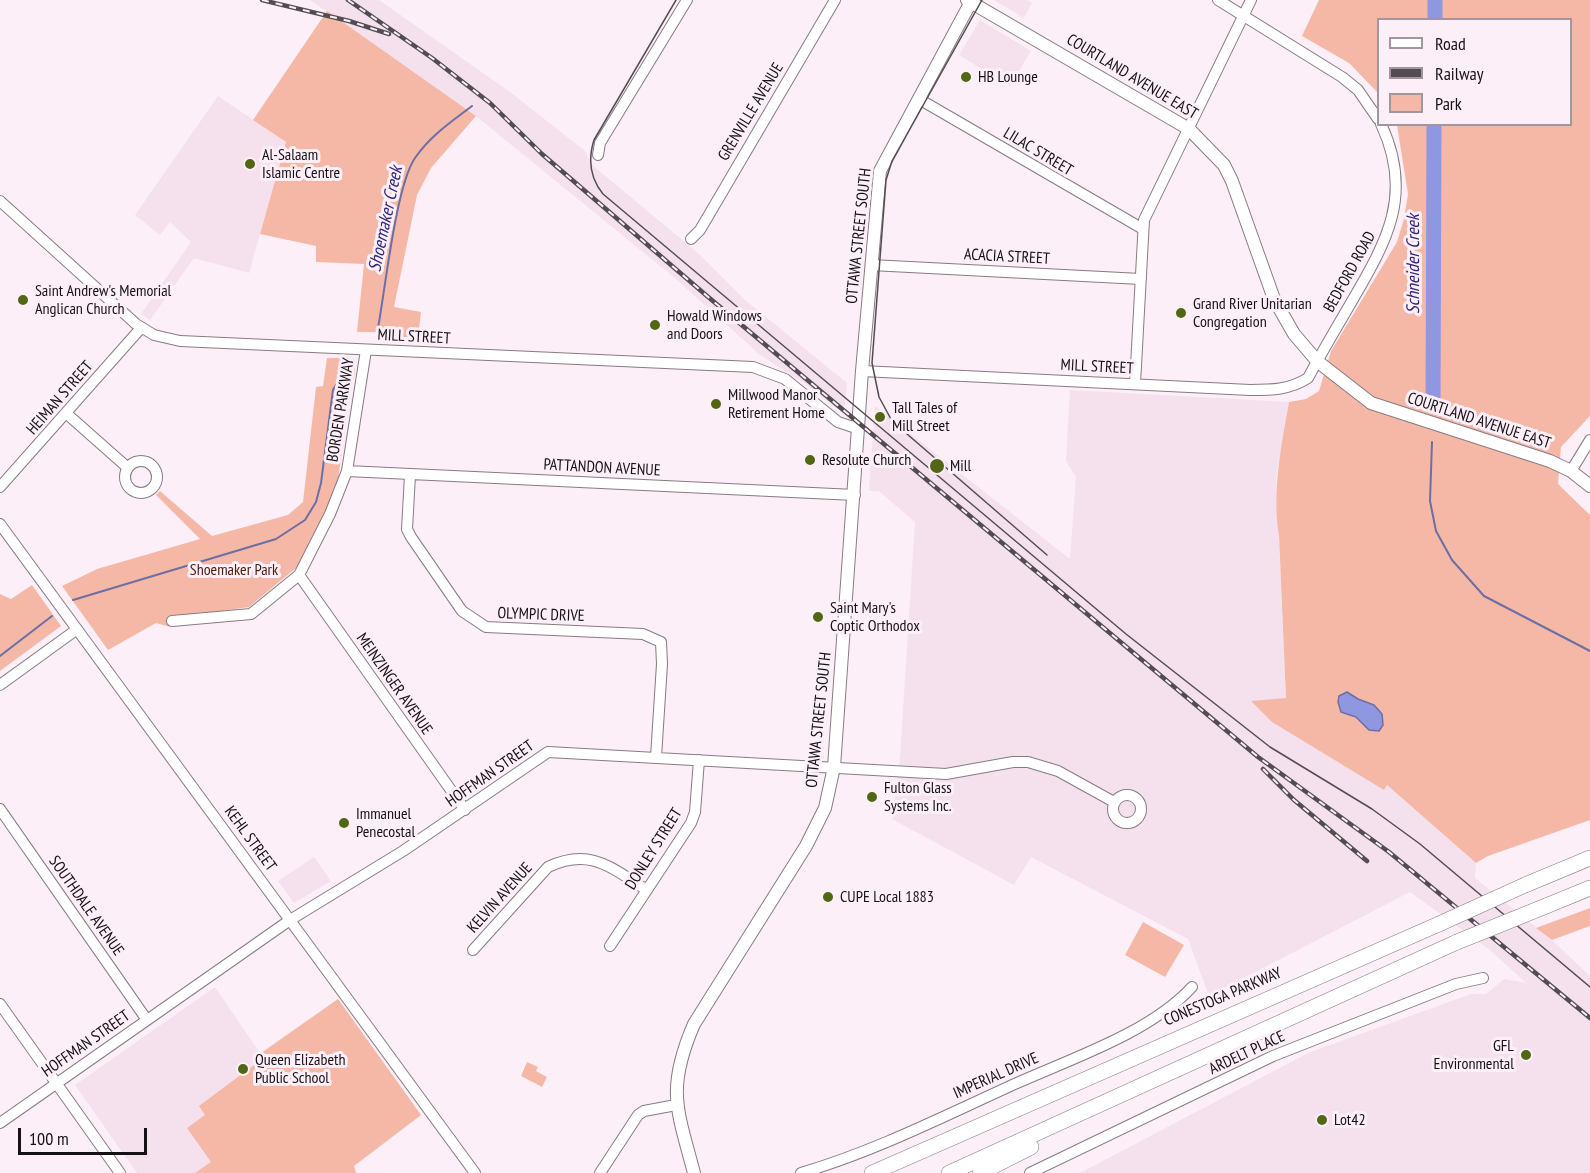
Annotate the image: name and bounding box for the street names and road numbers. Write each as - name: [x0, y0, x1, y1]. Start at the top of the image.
- street label: COURTLAND AVENUE EAST: [1063, 30, 1201, 124]
- street label: GRENVILLE AVENUE: [714, 60, 788, 164]
- street label: LILAC STREET: [1000, 124, 1076, 180]
- street label: OTTAWA STREET SOUTH: [842, 167, 876, 305]
- street label: BEDFORD ROAD: [1320, 228, 1380, 316]
- street label: ACACIA STREET: [964, 245, 1050, 269]
- street label: MILL STREET: [377, 325, 451, 349]
- street label: MILL STREET: [1060, 355, 1134, 379]
- street label: HEIMAN STREET: [23, 357, 97, 439]
- street label: BORDEN PARKWAY: [323, 357, 359, 463]
- street label: COURTLAND AVENUE EAST: [1405, 389, 1553, 453]
- street label: PATTANDON AVENUE: [543, 455, 661, 481]
- street label: OLYMPIC DRIVE: [497, 604, 585, 626]
- street label: MEINZINGER AVENUE: [352, 630, 436, 738]
- street label: OTTAWA STREET SOUTH: [802, 651, 836, 789]
- street label: HOFFMAN STREET: [442, 737, 538, 811]
- street label: KEHL STREET: [220, 803, 280, 875]
- street label: DONLEY STREET: [621, 805, 687, 893]
- street label: SOUTHDALE AVENUE: [45, 852, 127, 960]
- street label: KELVIN AVENUE: [463, 859, 537, 937]
- street label: CONESTOGA PARKWAY: [1161, 964, 1285, 1030]
- street label: HOFFMAN STREET: [38, 1007, 134, 1081]
- street label: ARDELT PLACE: [1206, 1027, 1288, 1079]
- street label: IMPERIAL DRIVE: [950, 1049, 1042, 1103]

